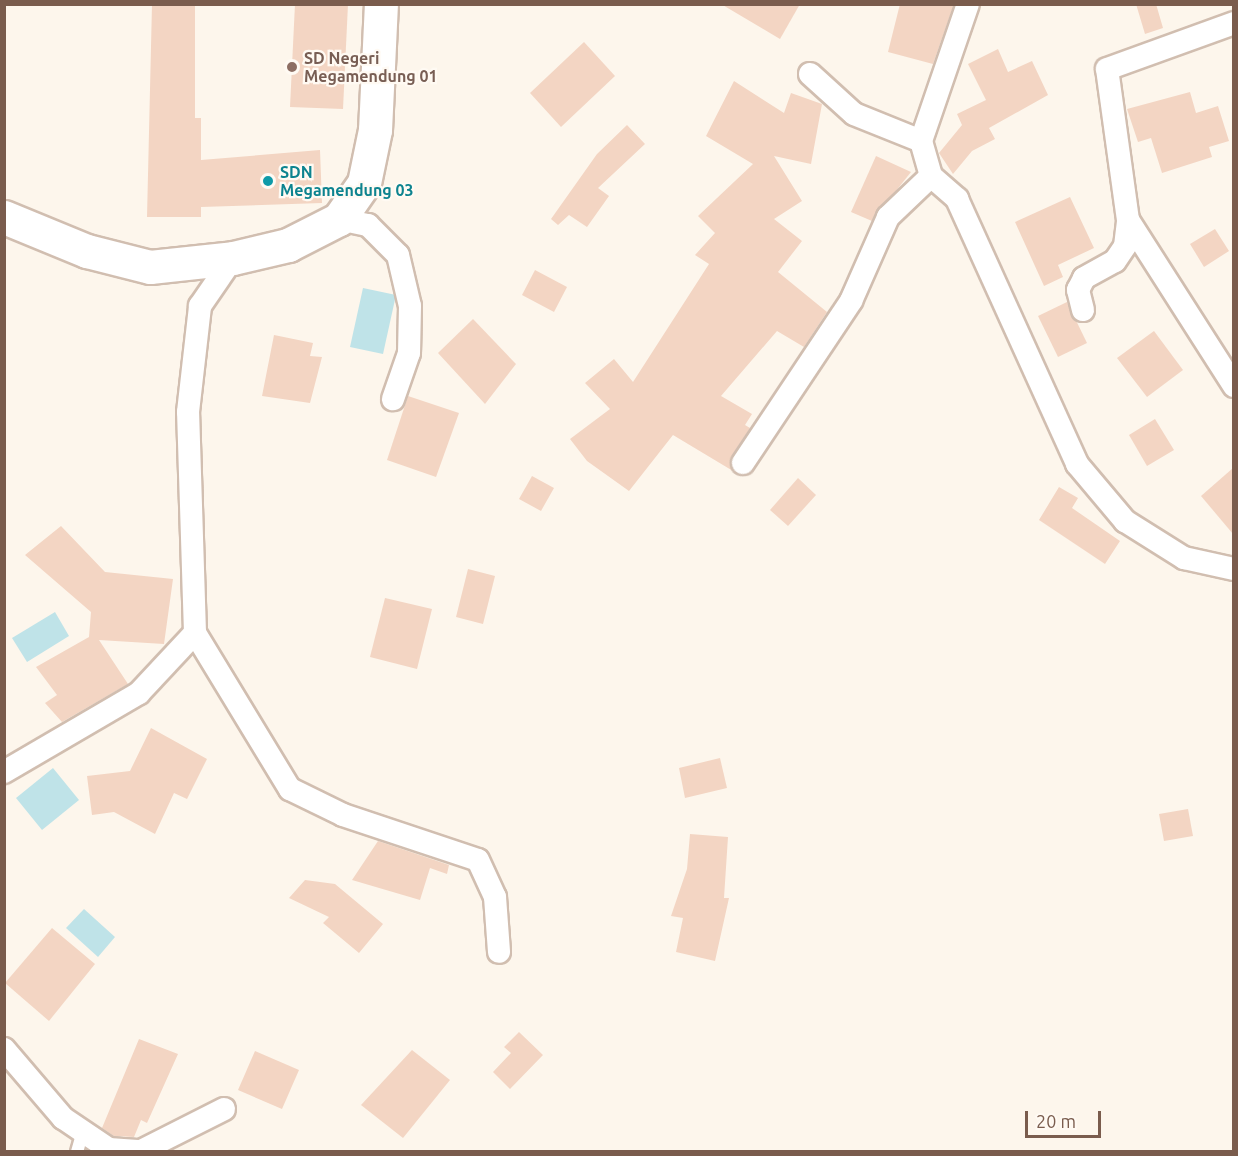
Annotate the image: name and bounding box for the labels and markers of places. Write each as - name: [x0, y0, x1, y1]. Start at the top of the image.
- place label: SD Negeri Megamendung 01: [304, 48, 438, 86]
- marker: SD Negeri Megamendung 01: [285, 60, 299, 74]
- place label: SDN Megamendung 03: [280, 162, 414, 200]
- marker: SDN Megamendung 03: [261, 174, 275, 188]

